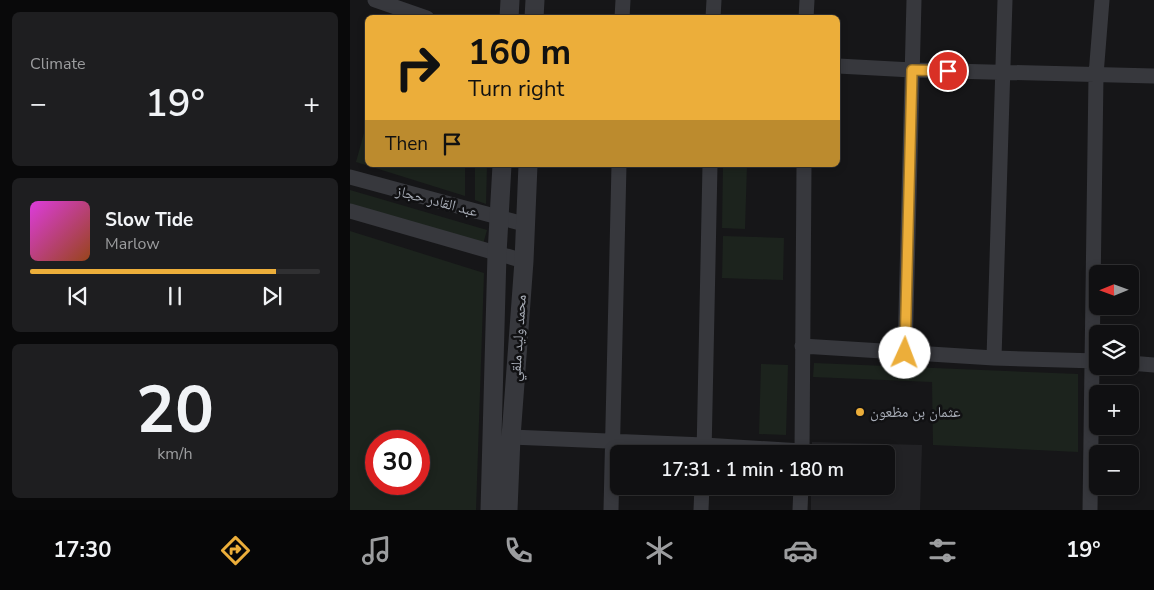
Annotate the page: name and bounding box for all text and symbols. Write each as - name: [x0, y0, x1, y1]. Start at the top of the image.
- text: 160 m: [468, 29, 571, 76]
- icon: right: [385, 35, 450, 100]
- pin: [927, 50, 969, 92]
- text: Climate: [30, 53, 85, 75]
- icon: arrive: [934, 57, 962, 85]
- text: Turn right: [468, 74, 564, 104]
- text: 19°: [145, 78, 205, 129]
- text: −: [30, 85, 47, 123]
- text: +: [303, 85, 320, 123]
- icon: arrive: [438, 130, 466, 158]
- text: Then: [385, 131, 428, 157]
- street label: عبد القادر حجاز: [393, 180, 481, 222]
- text: Slow Tide: [105, 207, 193, 233]
- text: Marlow: [105, 233, 160, 255]
- north arrow: [1089, 265, 1139, 315]
- map controls: [1089, 265, 1139, 495]
- icon: previous: [64, 282, 92, 310]
- icon: pause: [161, 282, 189, 310]
- icon: next: [258, 282, 286, 310]
- street label: محمد وليد ملقي: [505, 294, 533, 382]
- button: layers: [1089, 325, 1139, 375]
- position arrow: [878, 326, 930, 378]
- text: 20: [136, 366, 214, 455]
- button: +: [1089, 385, 1139, 435]
- place label: عثمان بن مظعون: [870, 402, 961, 422]
- marker: عثمان بن مظعون: [854, 406, 866, 418]
- speed limit sign: 30: [365, 430, 430, 495]
- text: km/h: [157, 443, 193, 465]
- button: −: [1089, 445, 1139, 495]
- text: 17:31 · 1 min · 180 m: [661, 457, 844, 483]
- icon: directions: [218, 533, 253, 568]
- icon: music: [359, 533, 394, 568]
- icon: phone: [501, 533, 536, 568]
- icon: climate: [642, 533, 677, 568]
- icon: car: [783, 533, 818, 568]
- icon: filters: [925, 533, 960, 568]
- text: 17:30: [53, 535, 111, 565]
- text: 19°: [1066, 535, 1101, 565]

